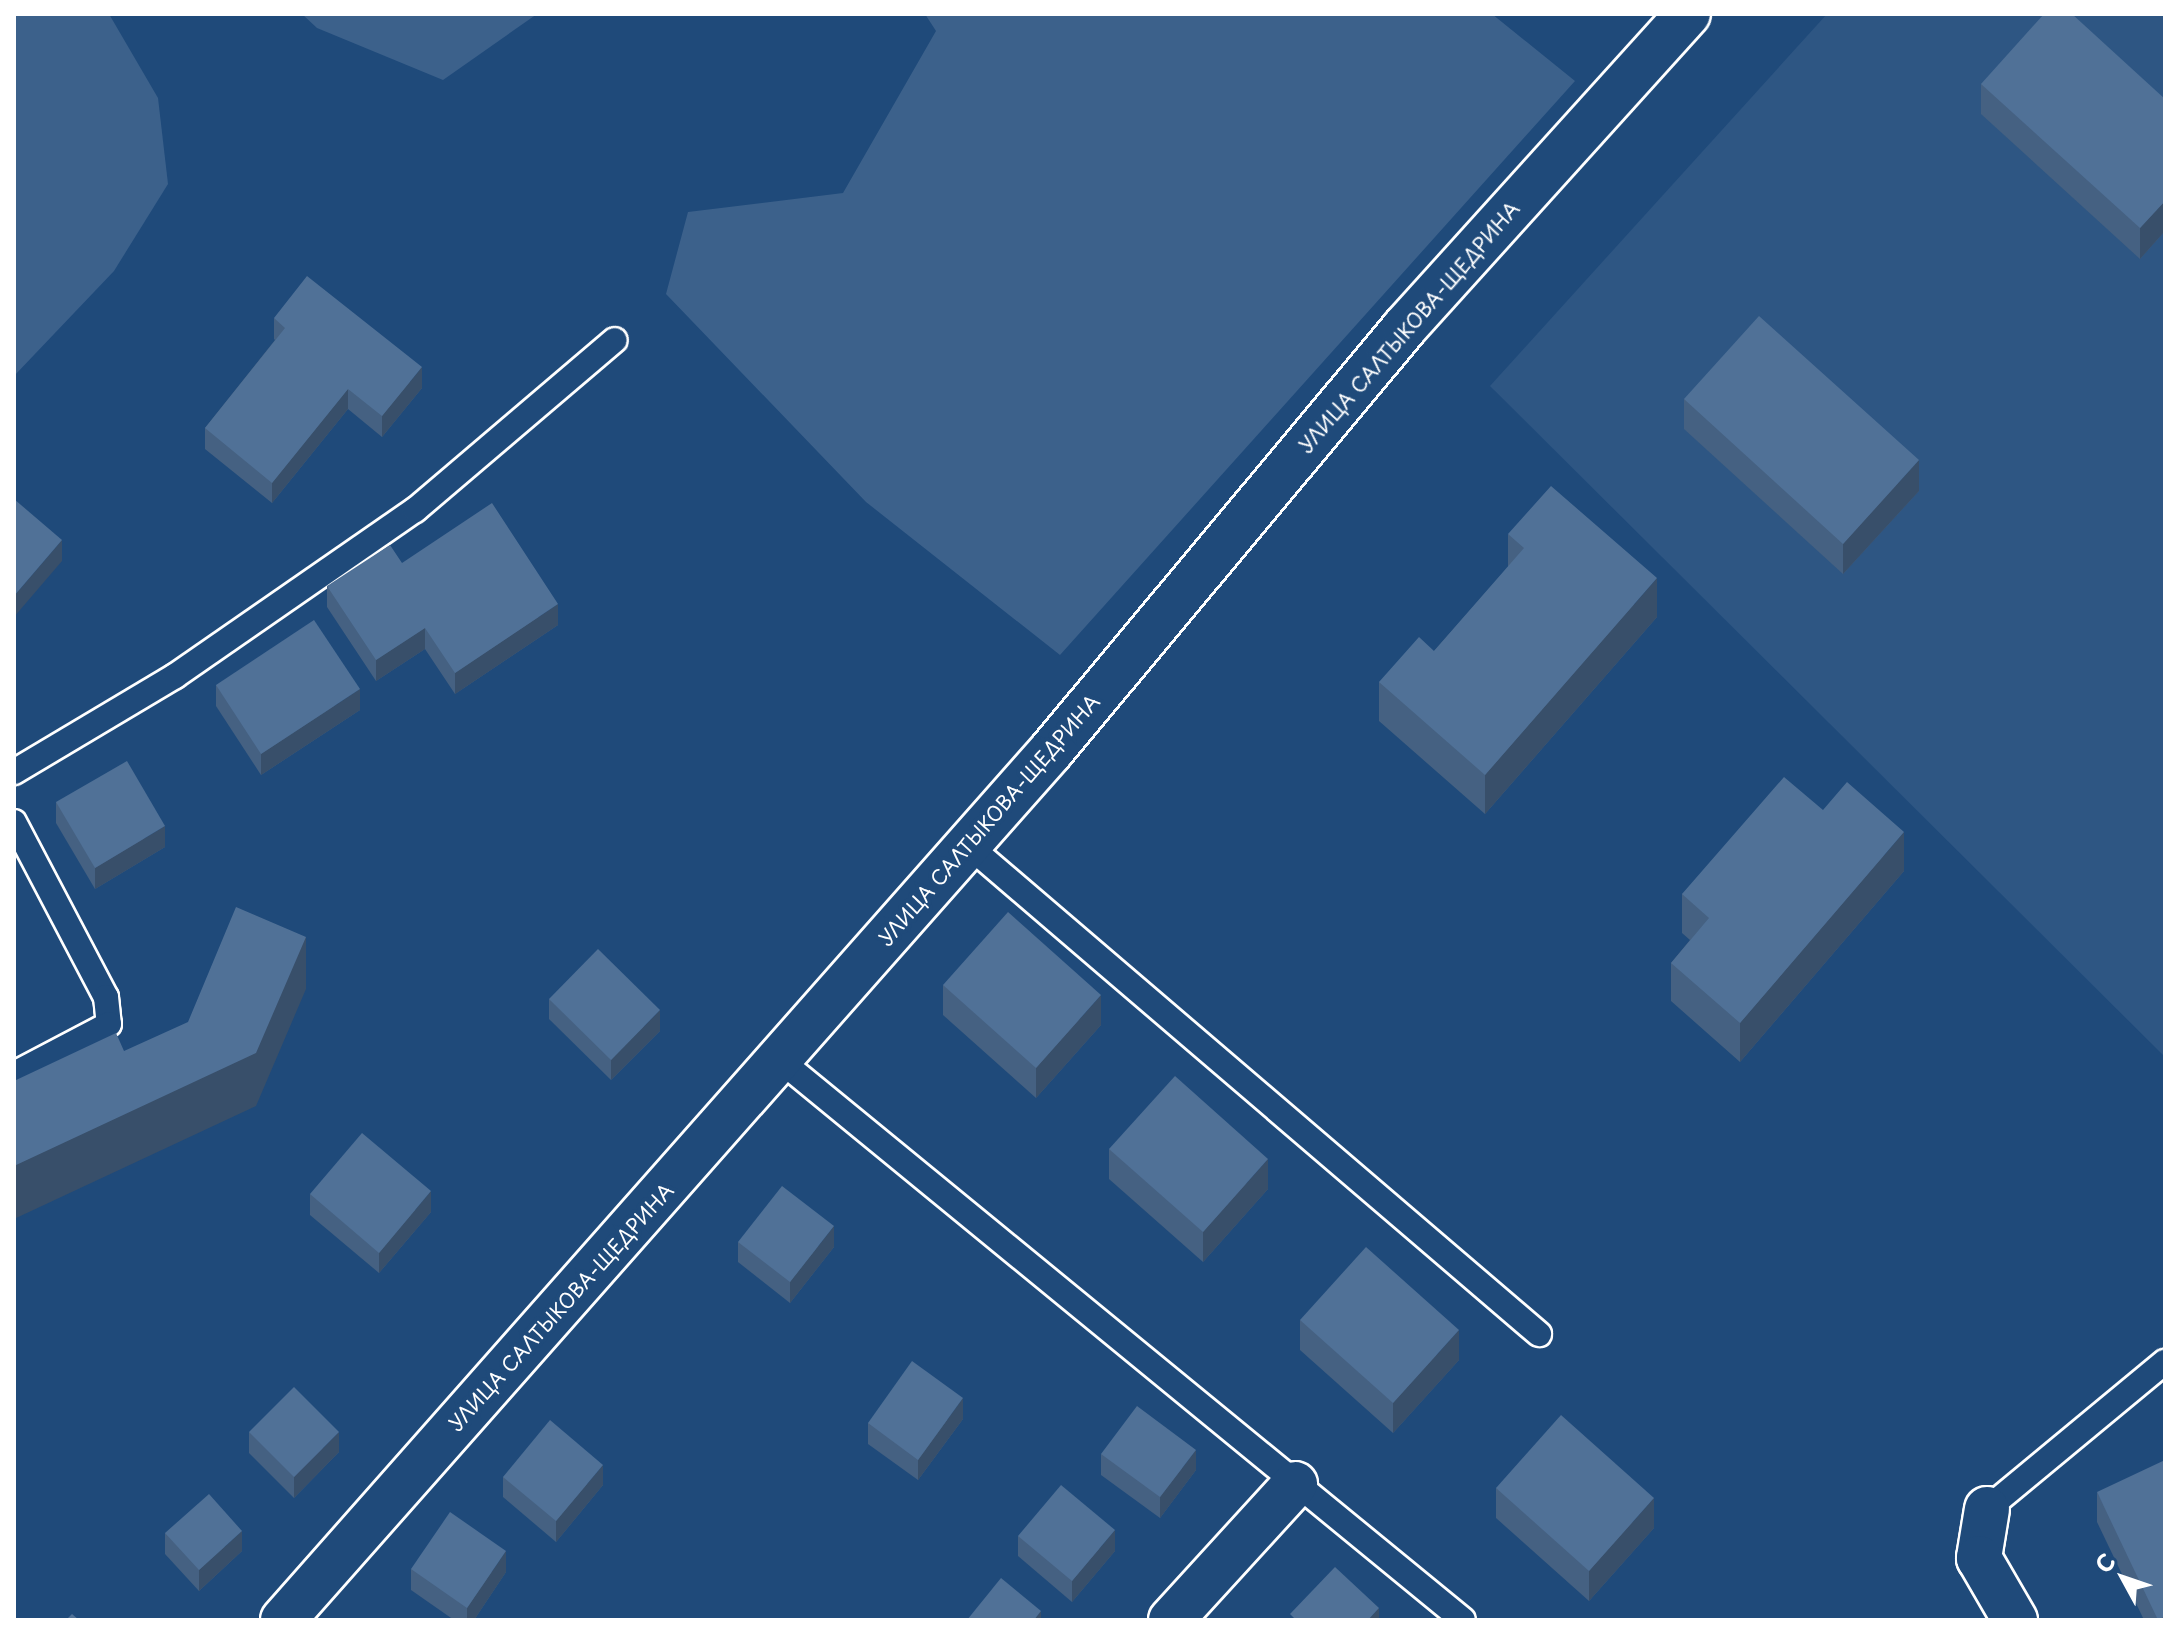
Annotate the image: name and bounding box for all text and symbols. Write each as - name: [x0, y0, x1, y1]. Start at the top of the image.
- street label: УЛИЦА САЛТЫКОВА-ЩЕДРИНА: [1293, 196, 1525, 458]
- street label: УЛИЦА САЛТЫКОВА-ЩЕДРИНА: [873, 689, 1105, 951]
- street label: УЛИЦА САЛТЫКОВА-ЩЕДРИНА: [443, 1178, 679, 1436]
- north arrow: [2083, 1538, 2163, 1618]
- text: С: [2086, 1545, 2122, 1579]

